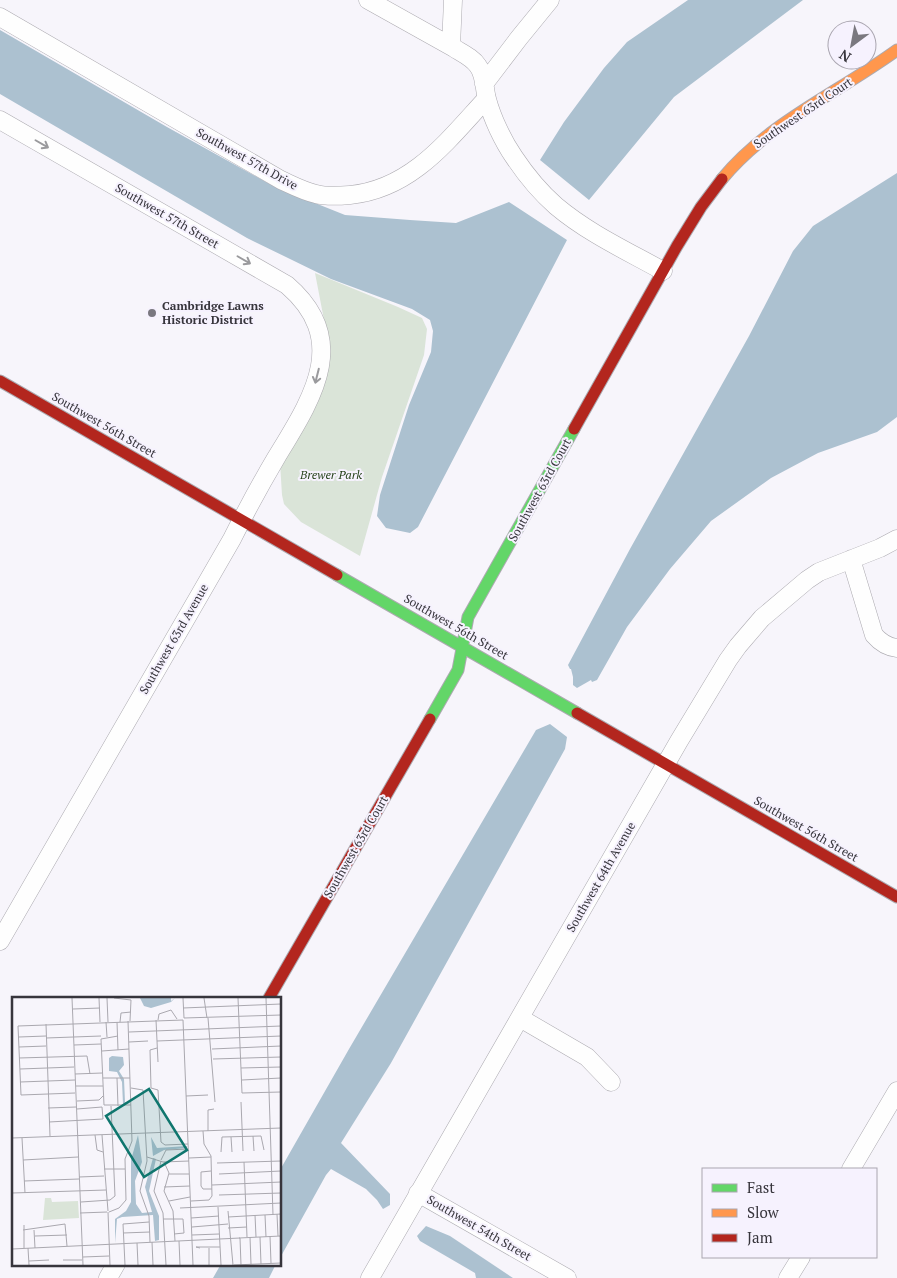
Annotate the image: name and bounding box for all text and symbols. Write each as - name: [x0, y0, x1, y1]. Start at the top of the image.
- north arrow: [827, 20, 877, 70]
- text: N: [835, 45, 854, 67]
- street label: Southwest 63rd Court: [751, 74, 855, 151]
- street label: Southwest 57th Drive: [194, 124, 301, 193]
- one-way arrow: [35, 140, 49, 150]
- street label: Southwest 57th Street: [113, 180, 222, 252]
- one-way arrow: [237, 255, 251, 265]
- place label: Cambridge Lawns Historic District: [162, 298, 264, 327]
- marker: Cambridge Lawns Historic District: [146, 307, 158, 319]
- one-way arrow: [312, 368, 321, 384]
- street label: Southwest 56th Street: [49, 389, 160, 461]
- street label: Southwest 63rd Court: [505, 435, 574, 544]
- park label: Brewer Park: [299, 467, 362, 482]
- street label: Southwest 63rd Avenue: [136, 581, 211, 696]
- street label: Southwest 56th Street: [401, 591, 512, 663]
- street label: Southwest 63rd Court: [320, 792, 391, 901]
- street label: Southwest 56th Street: [751, 793, 862, 865]
- street label: Southwest 64th Avenue: [563, 819, 638, 935]
- inset map: [12, 997, 281, 1266]
- legend: [702, 1168, 877, 1258]
- text: Fast: [747, 1177, 775, 1197]
- street label: Southwest 54th Street: [424, 1192, 535, 1264]
- text: Slow: [747, 1202, 780, 1222]
- text: Jam: [747, 1227, 773, 1247]

